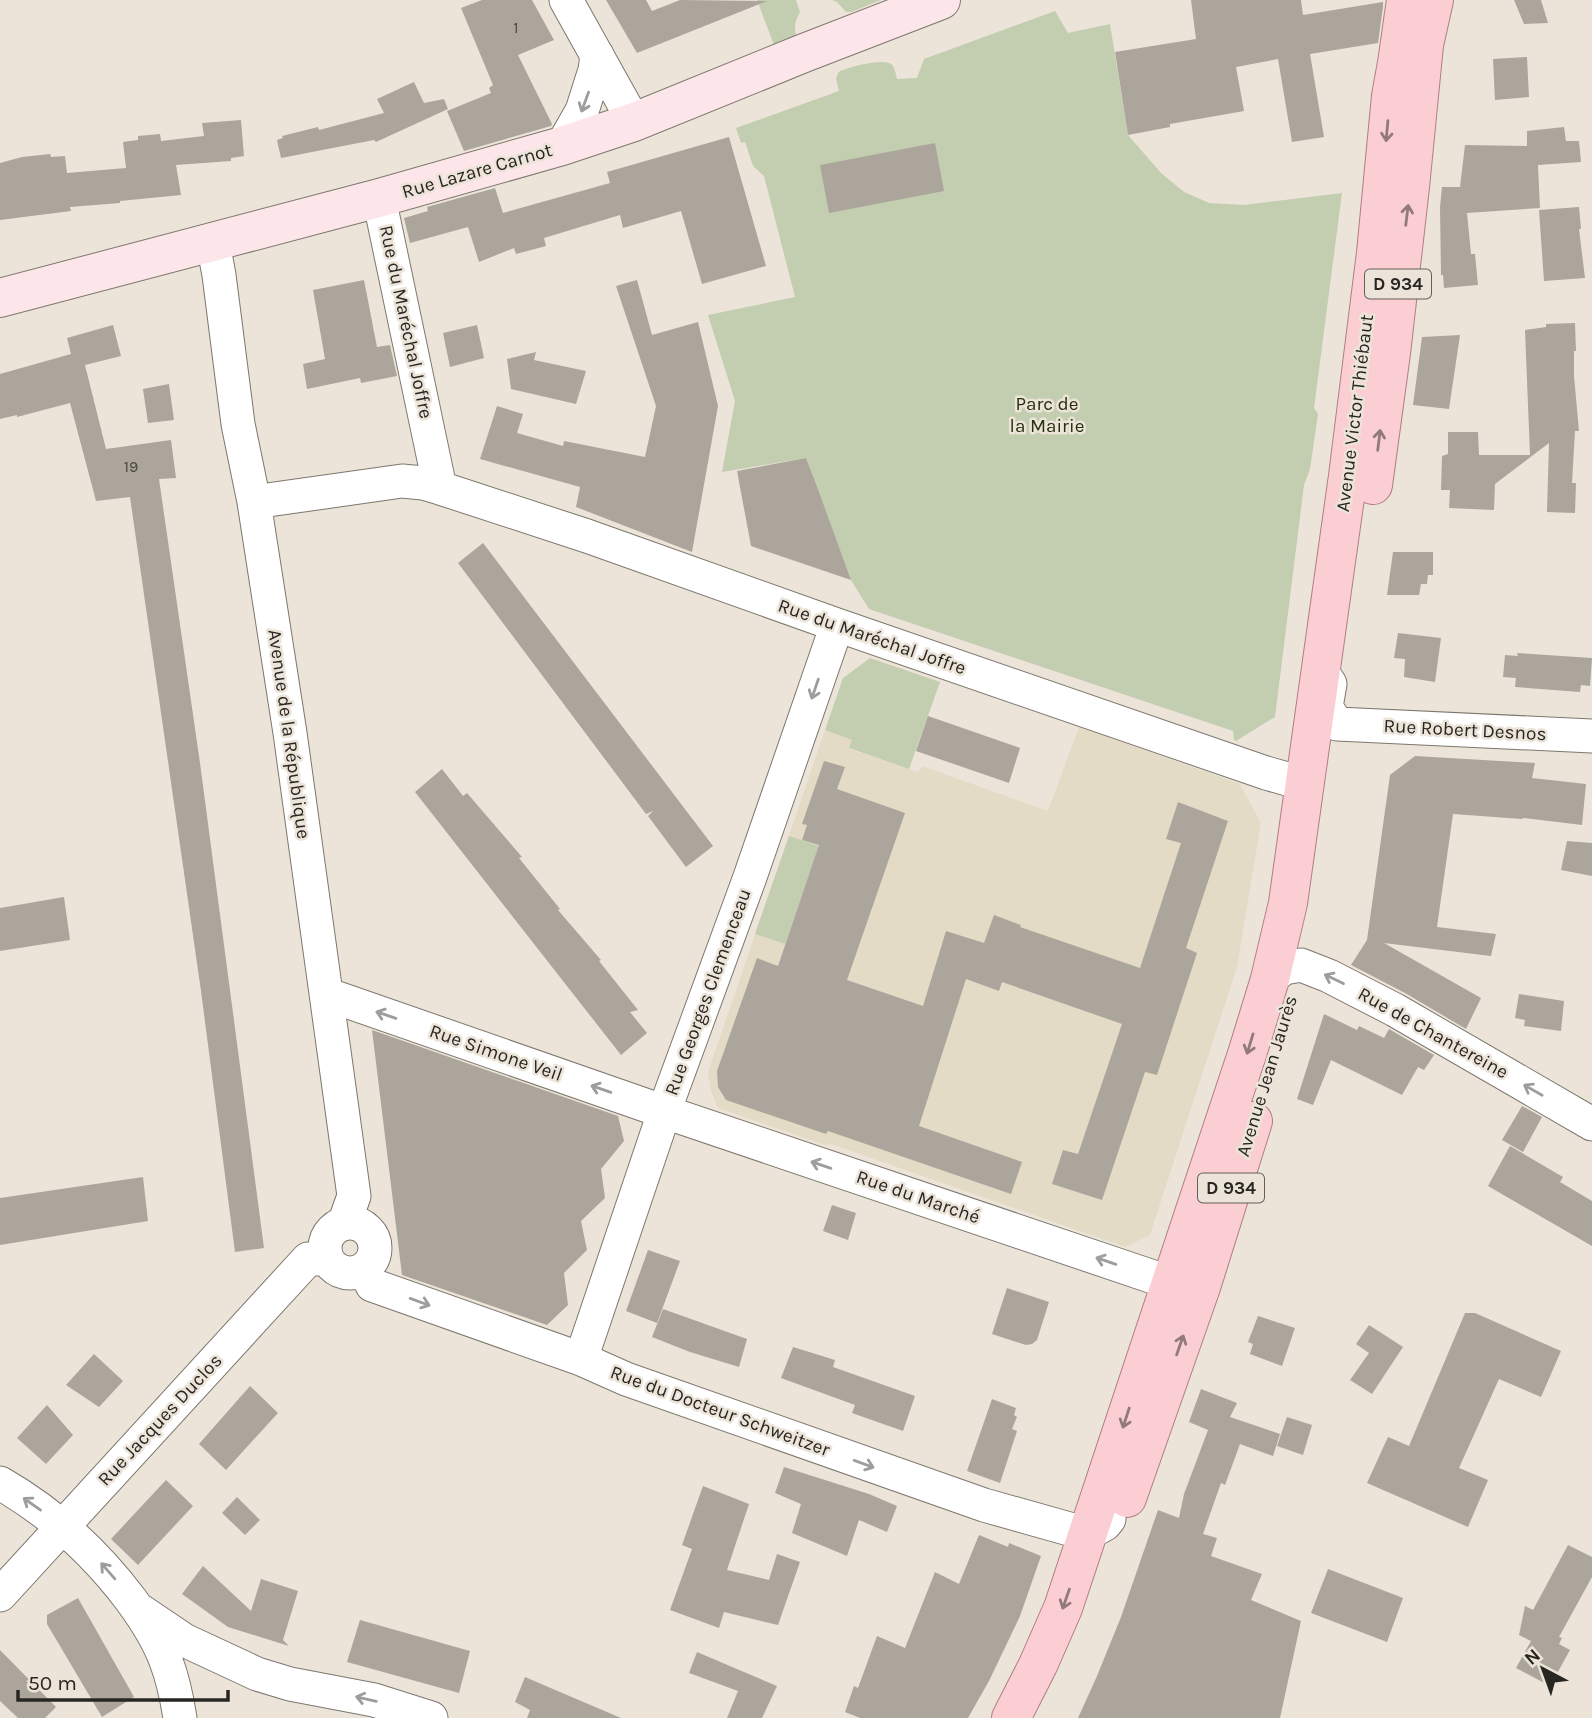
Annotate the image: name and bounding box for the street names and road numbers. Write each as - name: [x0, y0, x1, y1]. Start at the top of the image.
- street label: Rue Lazare Carnot: [399, 139, 555, 203]
- street label: Rue du Maréchal Joffre: [375, 223, 437, 421]
- road number: D 934: [1365, 270, 1431, 298]
- street label: Avenue Victor Thiébaut: [1332, 313, 1378, 513]
- street label: Rue du Maréchal Joffre: [775, 595, 969, 679]
- street label: Avenue de la République: [263, 628, 315, 840]
- street label: Rue Robert Desnos: [1383, 715, 1547, 745]
- street label: Rue Georges Clemenceau: [660, 886, 756, 1098]
- street label: Rue de Chantereine: [1354, 983, 1512, 1083]
- street label: Avenue Jean Jaurès: [1232, 993, 1302, 1159]
- street label: Rue Simone Veil: [427, 1020, 565, 1086]
- street label: Rue du Marché: [853, 1166, 983, 1228]
- road number: D 934: [1198, 1174, 1264, 1203]
- street label: Rue Jacques Duclos: [93, 1350, 227, 1490]
- street label: Rue du Docteur Schweitzer: [607, 1361, 833, 1461]

